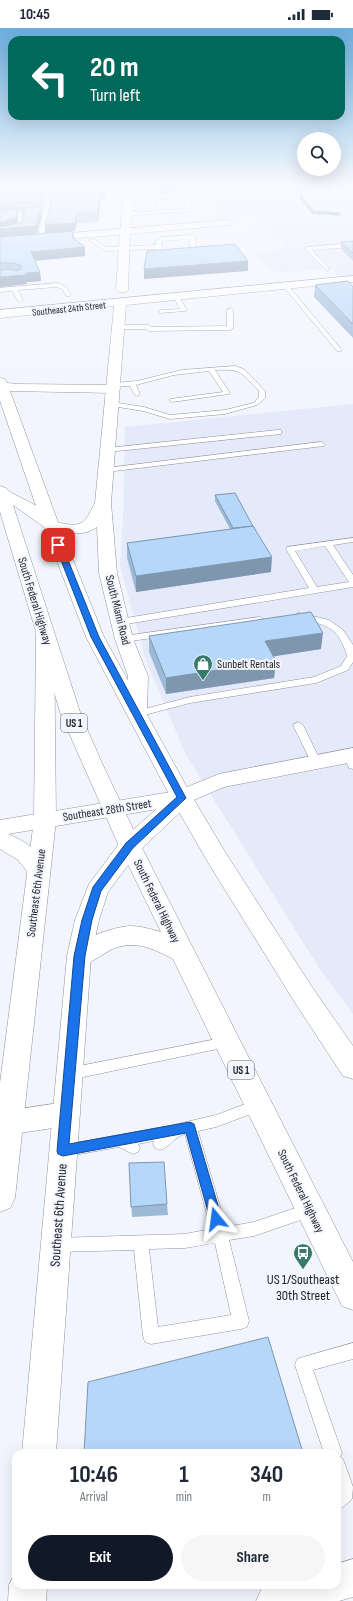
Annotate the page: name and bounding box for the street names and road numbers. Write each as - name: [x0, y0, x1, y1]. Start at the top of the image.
- street label: Southeast 24th Street: [32, 299, 107, 319]
- street label: South Federal Highway: [14, 555, 55, 647]
- street label: South Miami Road: [102, 574, 133, 647]
- road number: US 1: [61, 714, 87, 732]
- street label: Southeast 28th Street: [62, 796, 153, 825]
- street label: Southeast 6th Avenue: [24, 848, 49, 938]
- street label: South Federal Highway: [130, 857, 183, 946]
- road number: US 1: [228, 1061, 254, 1079]
- street label: South Federal Highway: [274, 1147, 327, 1236]
- street label: Southeast 6th Avenue: [46, 1163, 71, 1267]

